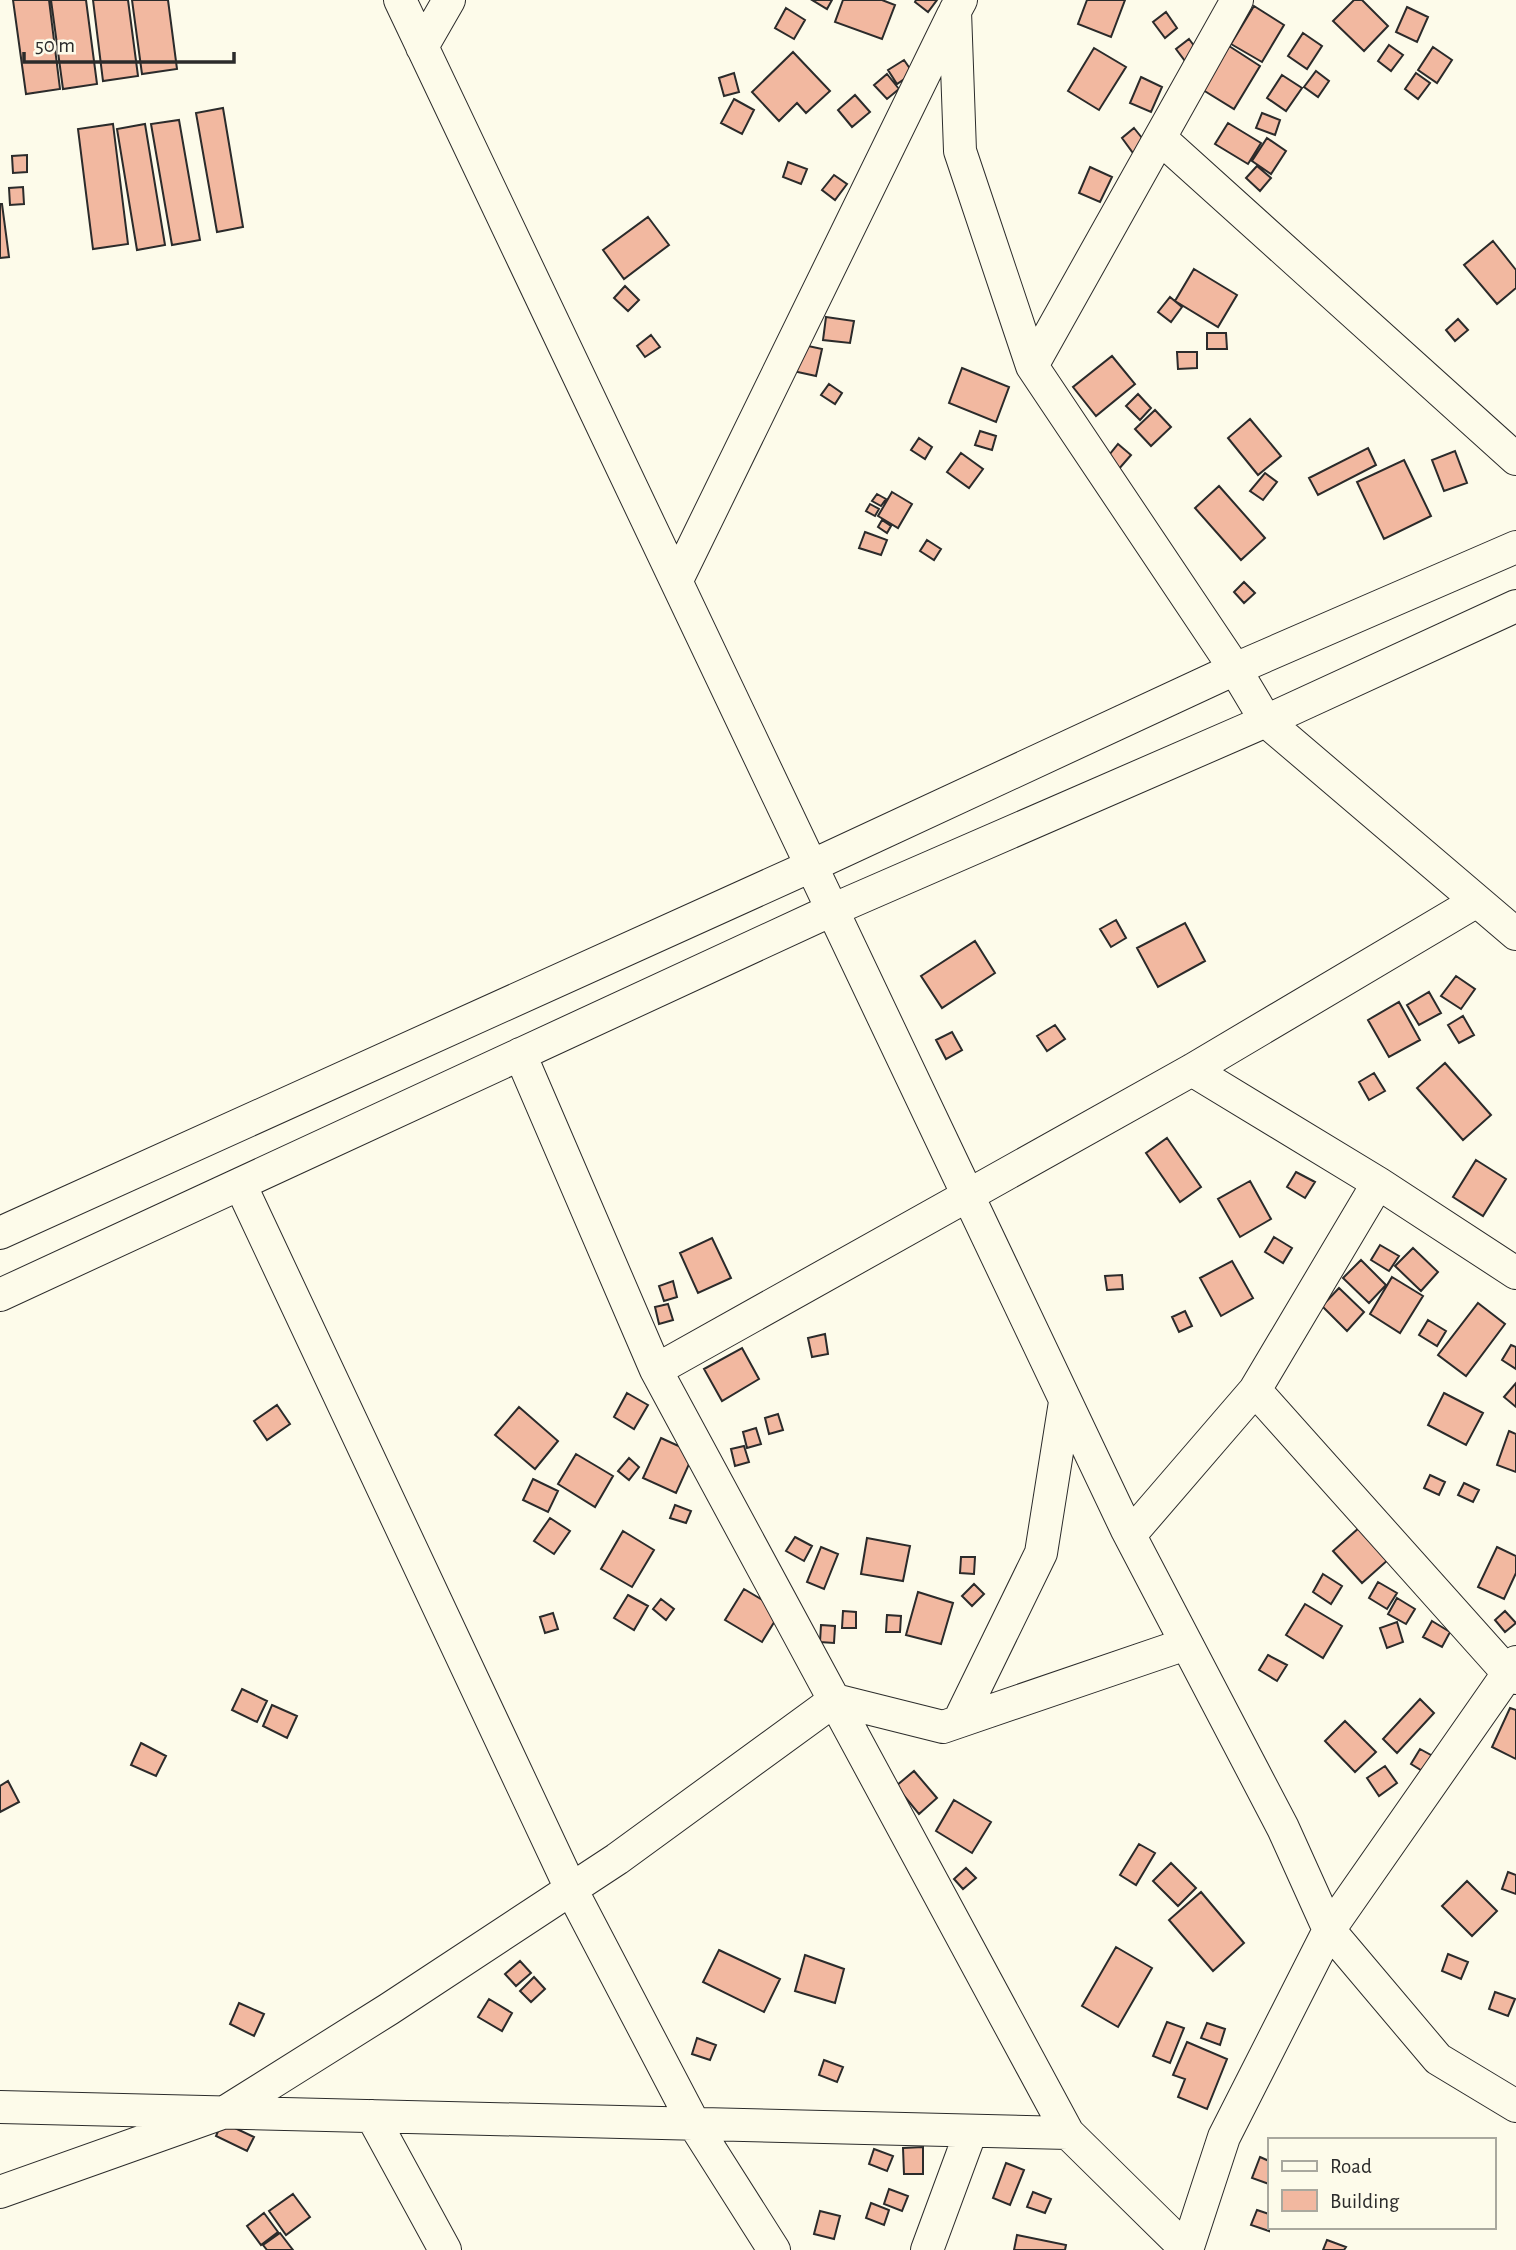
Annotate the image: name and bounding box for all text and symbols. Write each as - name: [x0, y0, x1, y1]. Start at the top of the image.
- scale bar: [24, 21, 234, 65]
- text: 50 m: [35, 35, 75, 56]
- legend: [1268, 2138, 1495, 2229]
- text: Road: [1330, 2156, 1372, 2177]
- text: Building: [1330, 2191, 1400, 2212]

